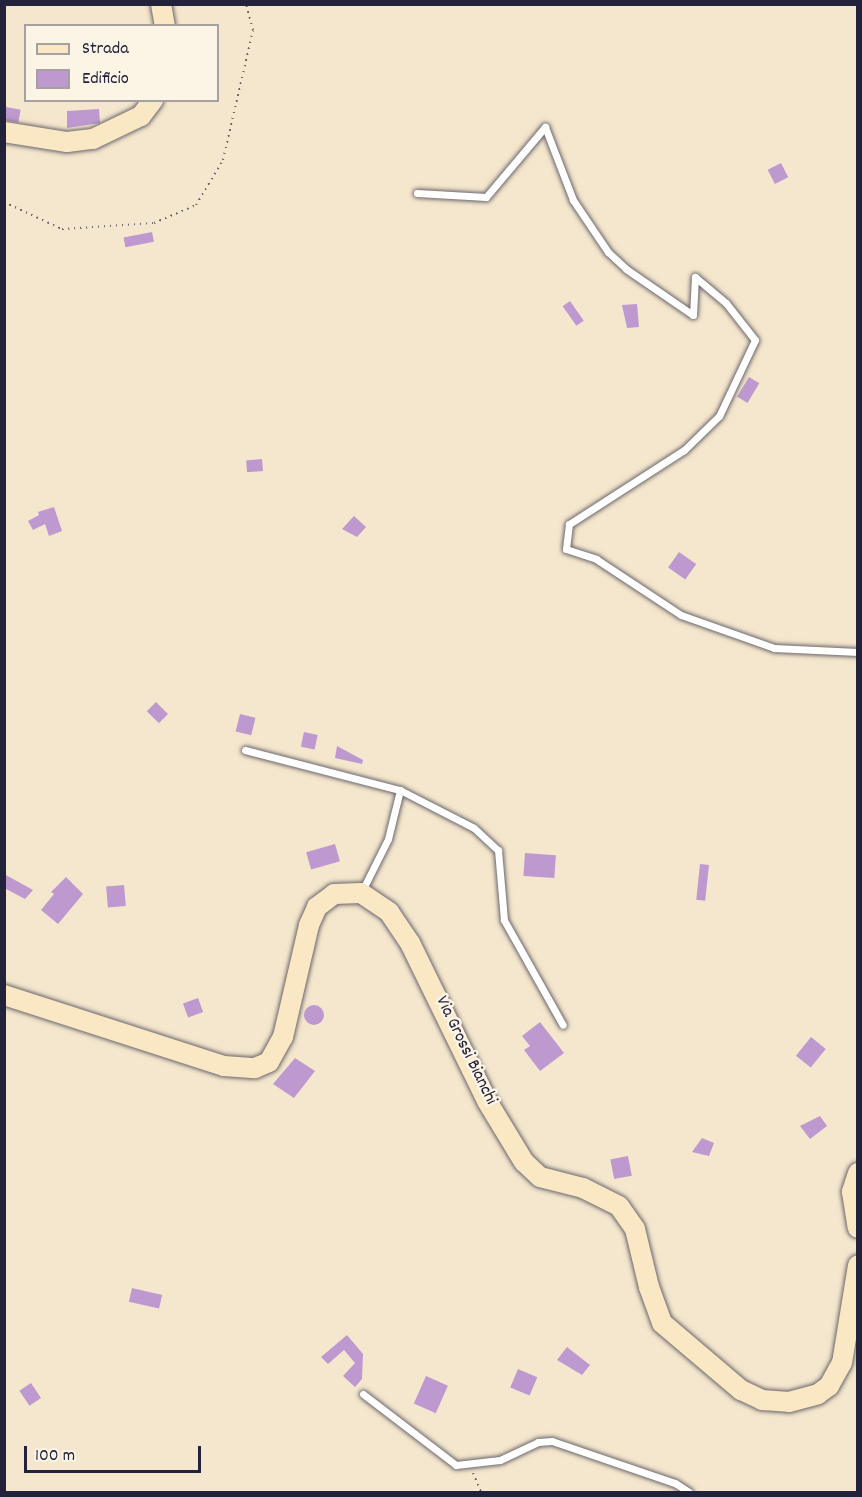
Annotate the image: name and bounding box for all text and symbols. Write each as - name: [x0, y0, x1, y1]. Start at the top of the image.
- legend: [24, 24, 219, 102]
- text: Strada: [82, 37, 129, 62]
- text: Edificio: [82, 67, 129, 92]
- street label: Via Grossi Bianchi: [429, 993, 501, 1109]
- scale bar: [27, 1434, 204, 1472]
- text: 100 m: [35, 1444, 75, 1469]

